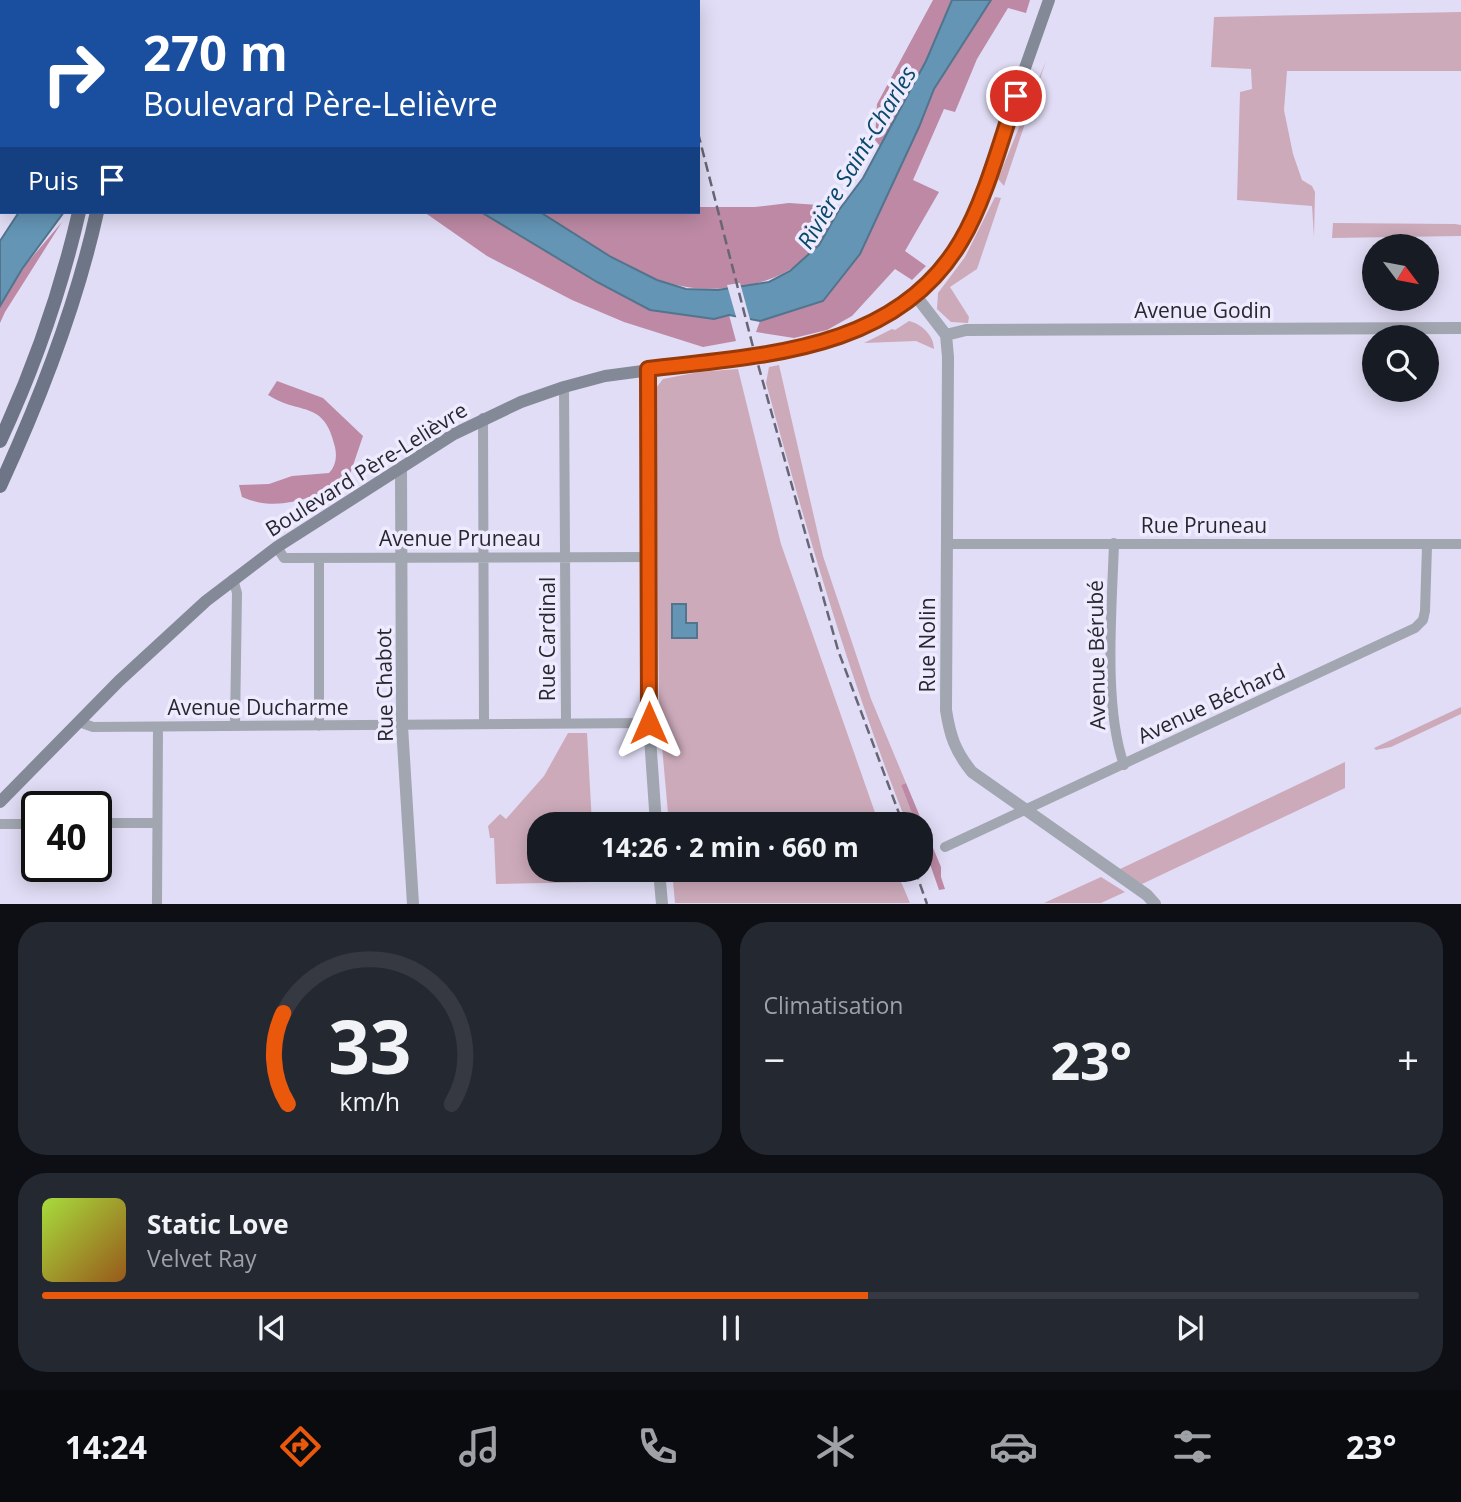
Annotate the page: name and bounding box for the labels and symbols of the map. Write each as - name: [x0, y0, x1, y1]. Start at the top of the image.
- water label: Rivière Saint-Charles: [789, 60, 923, 254]
- pin: [986, 66, 1046, 126]
- north arrow: [1362, 234, 1438, 312]
- street label: Avenue Godin: [1134, 296, 1272, 324]
- street label: Boulevard Père-Lelièvre: [260, 395, 472, 543]
- street label: Rue Pruneau: [1141, 511, 1267, 539]
- street label: Avenue Pruneau: [379, 524, 541, 552]
- street label: Rue Cardinal: [533, 577, 561, 701]
- street label: Avenue Bérubé: [1081, 580, 1111, 730]
- street label: Rue Nolin: [913, 597, 941, 693]
- street label: Rue Chabot: [369, 628, 399, 742]
- street label: Avenue Béchard: [1133, 657, 1289, 749]
- position arrow: [612, 686, 686, 760]
- street label: Avenue Ducharme: [167, 693, 349, 721]
- speed limit sign: 40: [21, 791, 112, 882]

